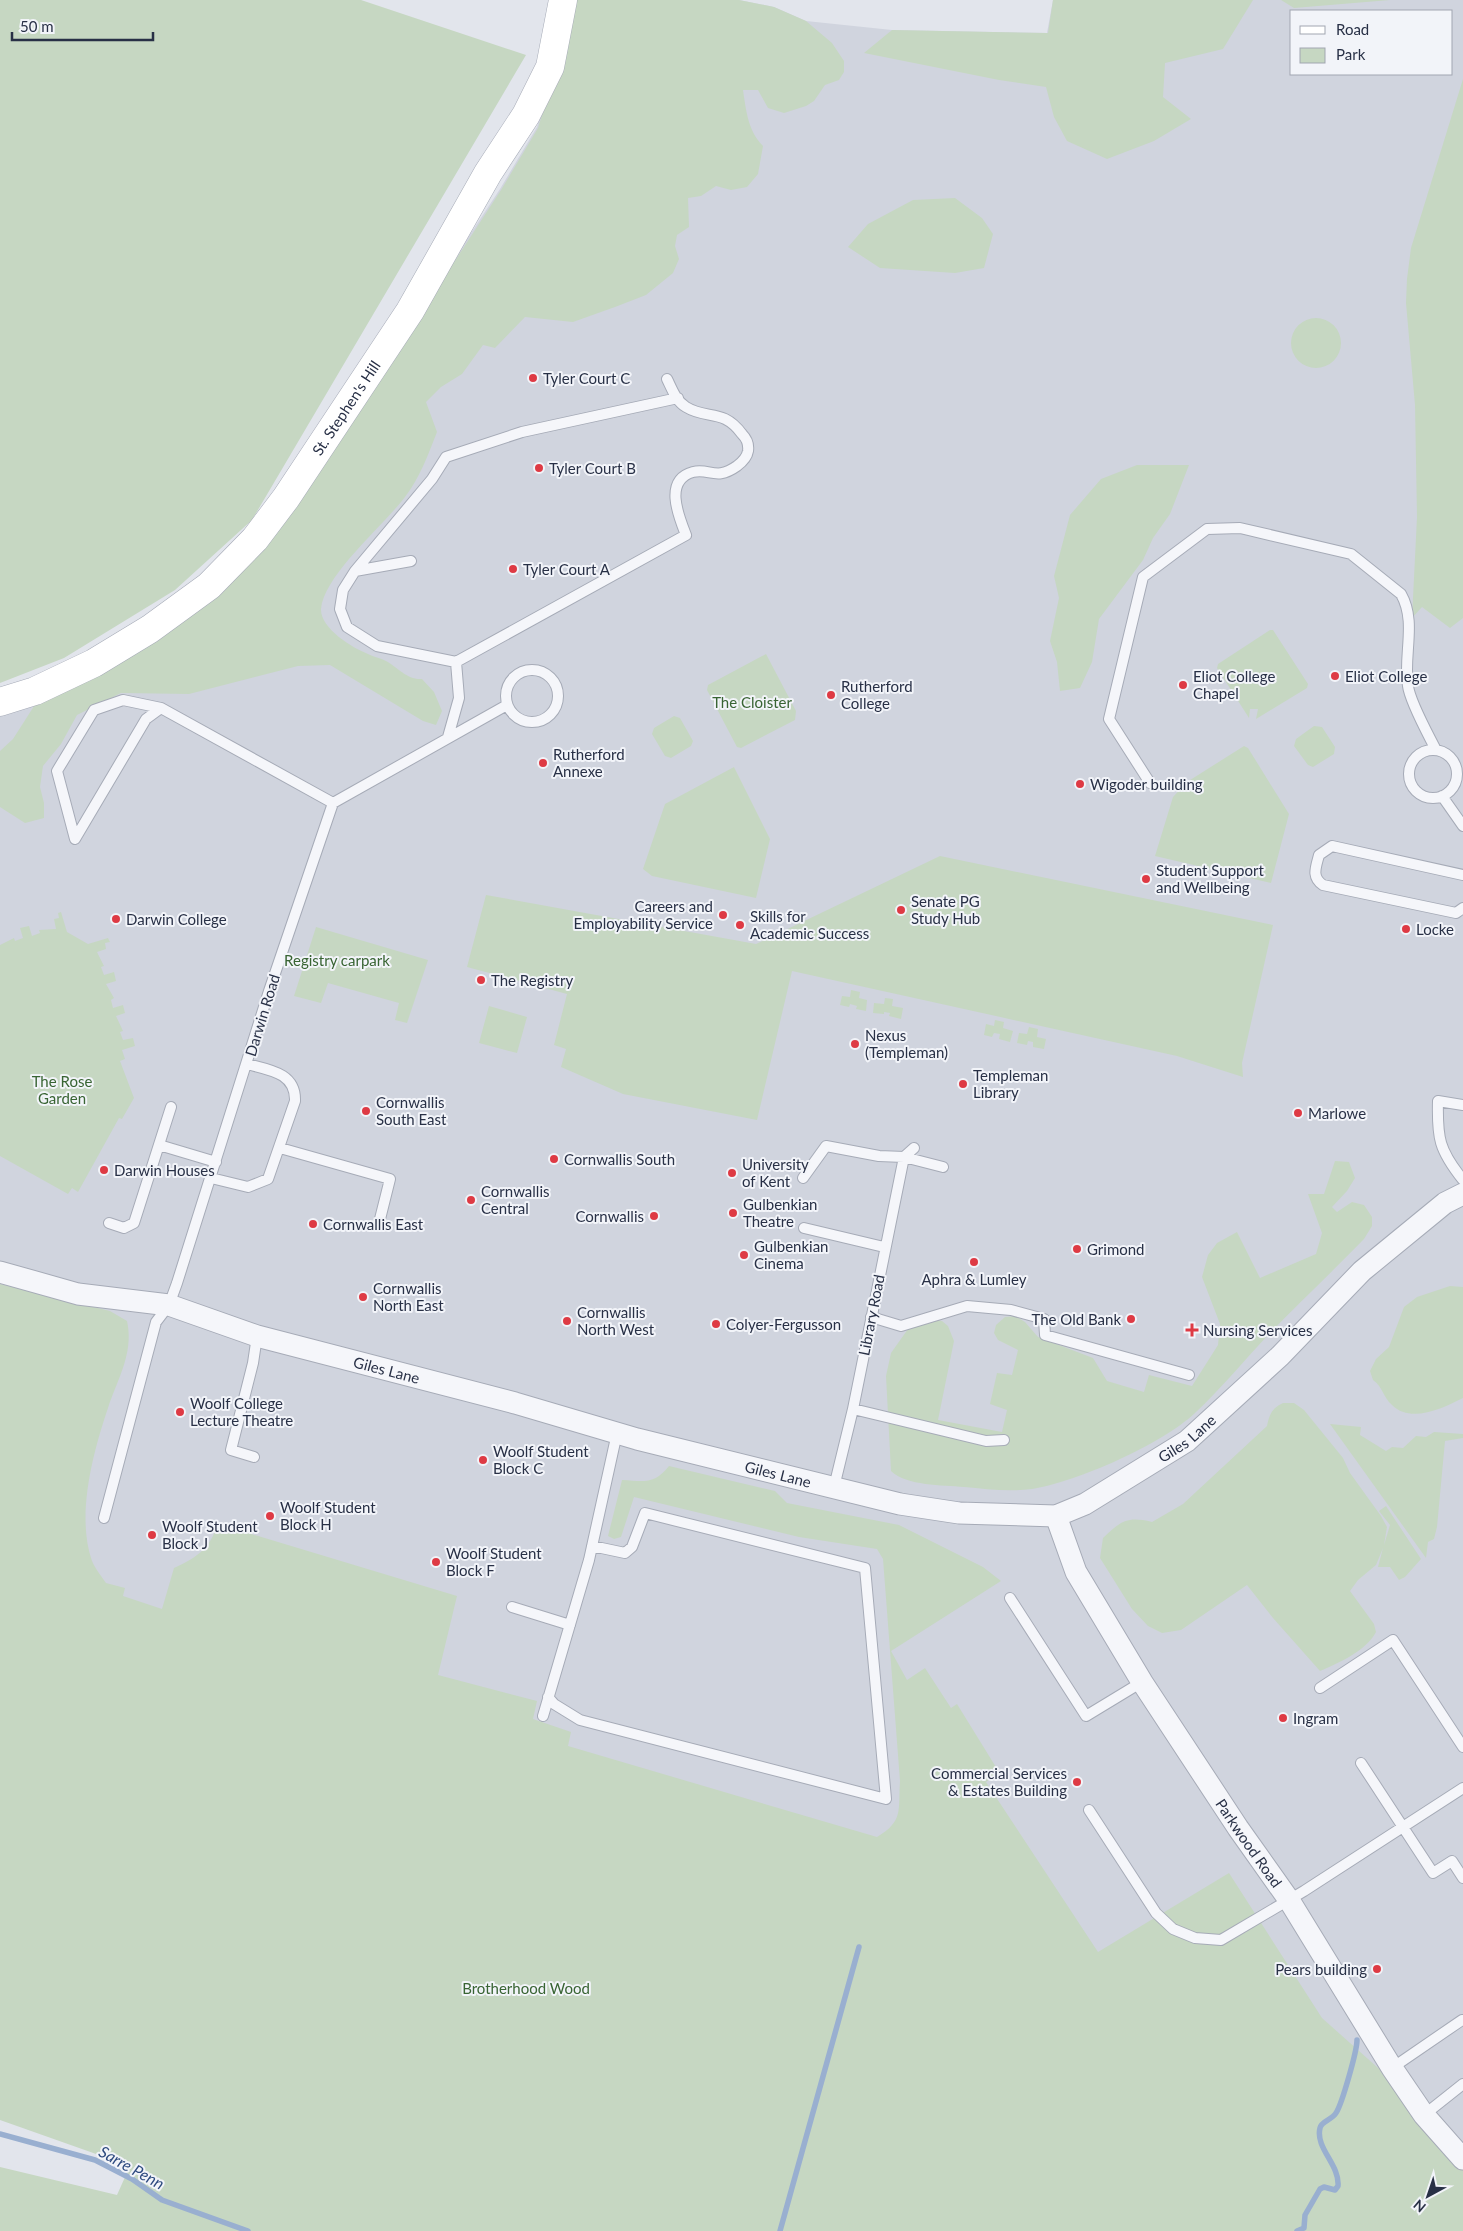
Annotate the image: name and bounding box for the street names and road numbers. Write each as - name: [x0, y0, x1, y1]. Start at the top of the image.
- street label: St. Stephen's Hill: [308, 357, 384, 459]
- street label: Darwin Road: [241, 972, 283, 1058]
- street label: Library Road: [854, 1273, 888, 1357]
- street label: Giles Lane: [352, 1352, 422, 1387]
- street label: Giles Lane: [1155, 1411, 1219, 1466]
- street label: Giles Lane: [743, 1457, 813, 1491]
- street label: Parkwood Road: [1212, 1795, 1286, 1891]

